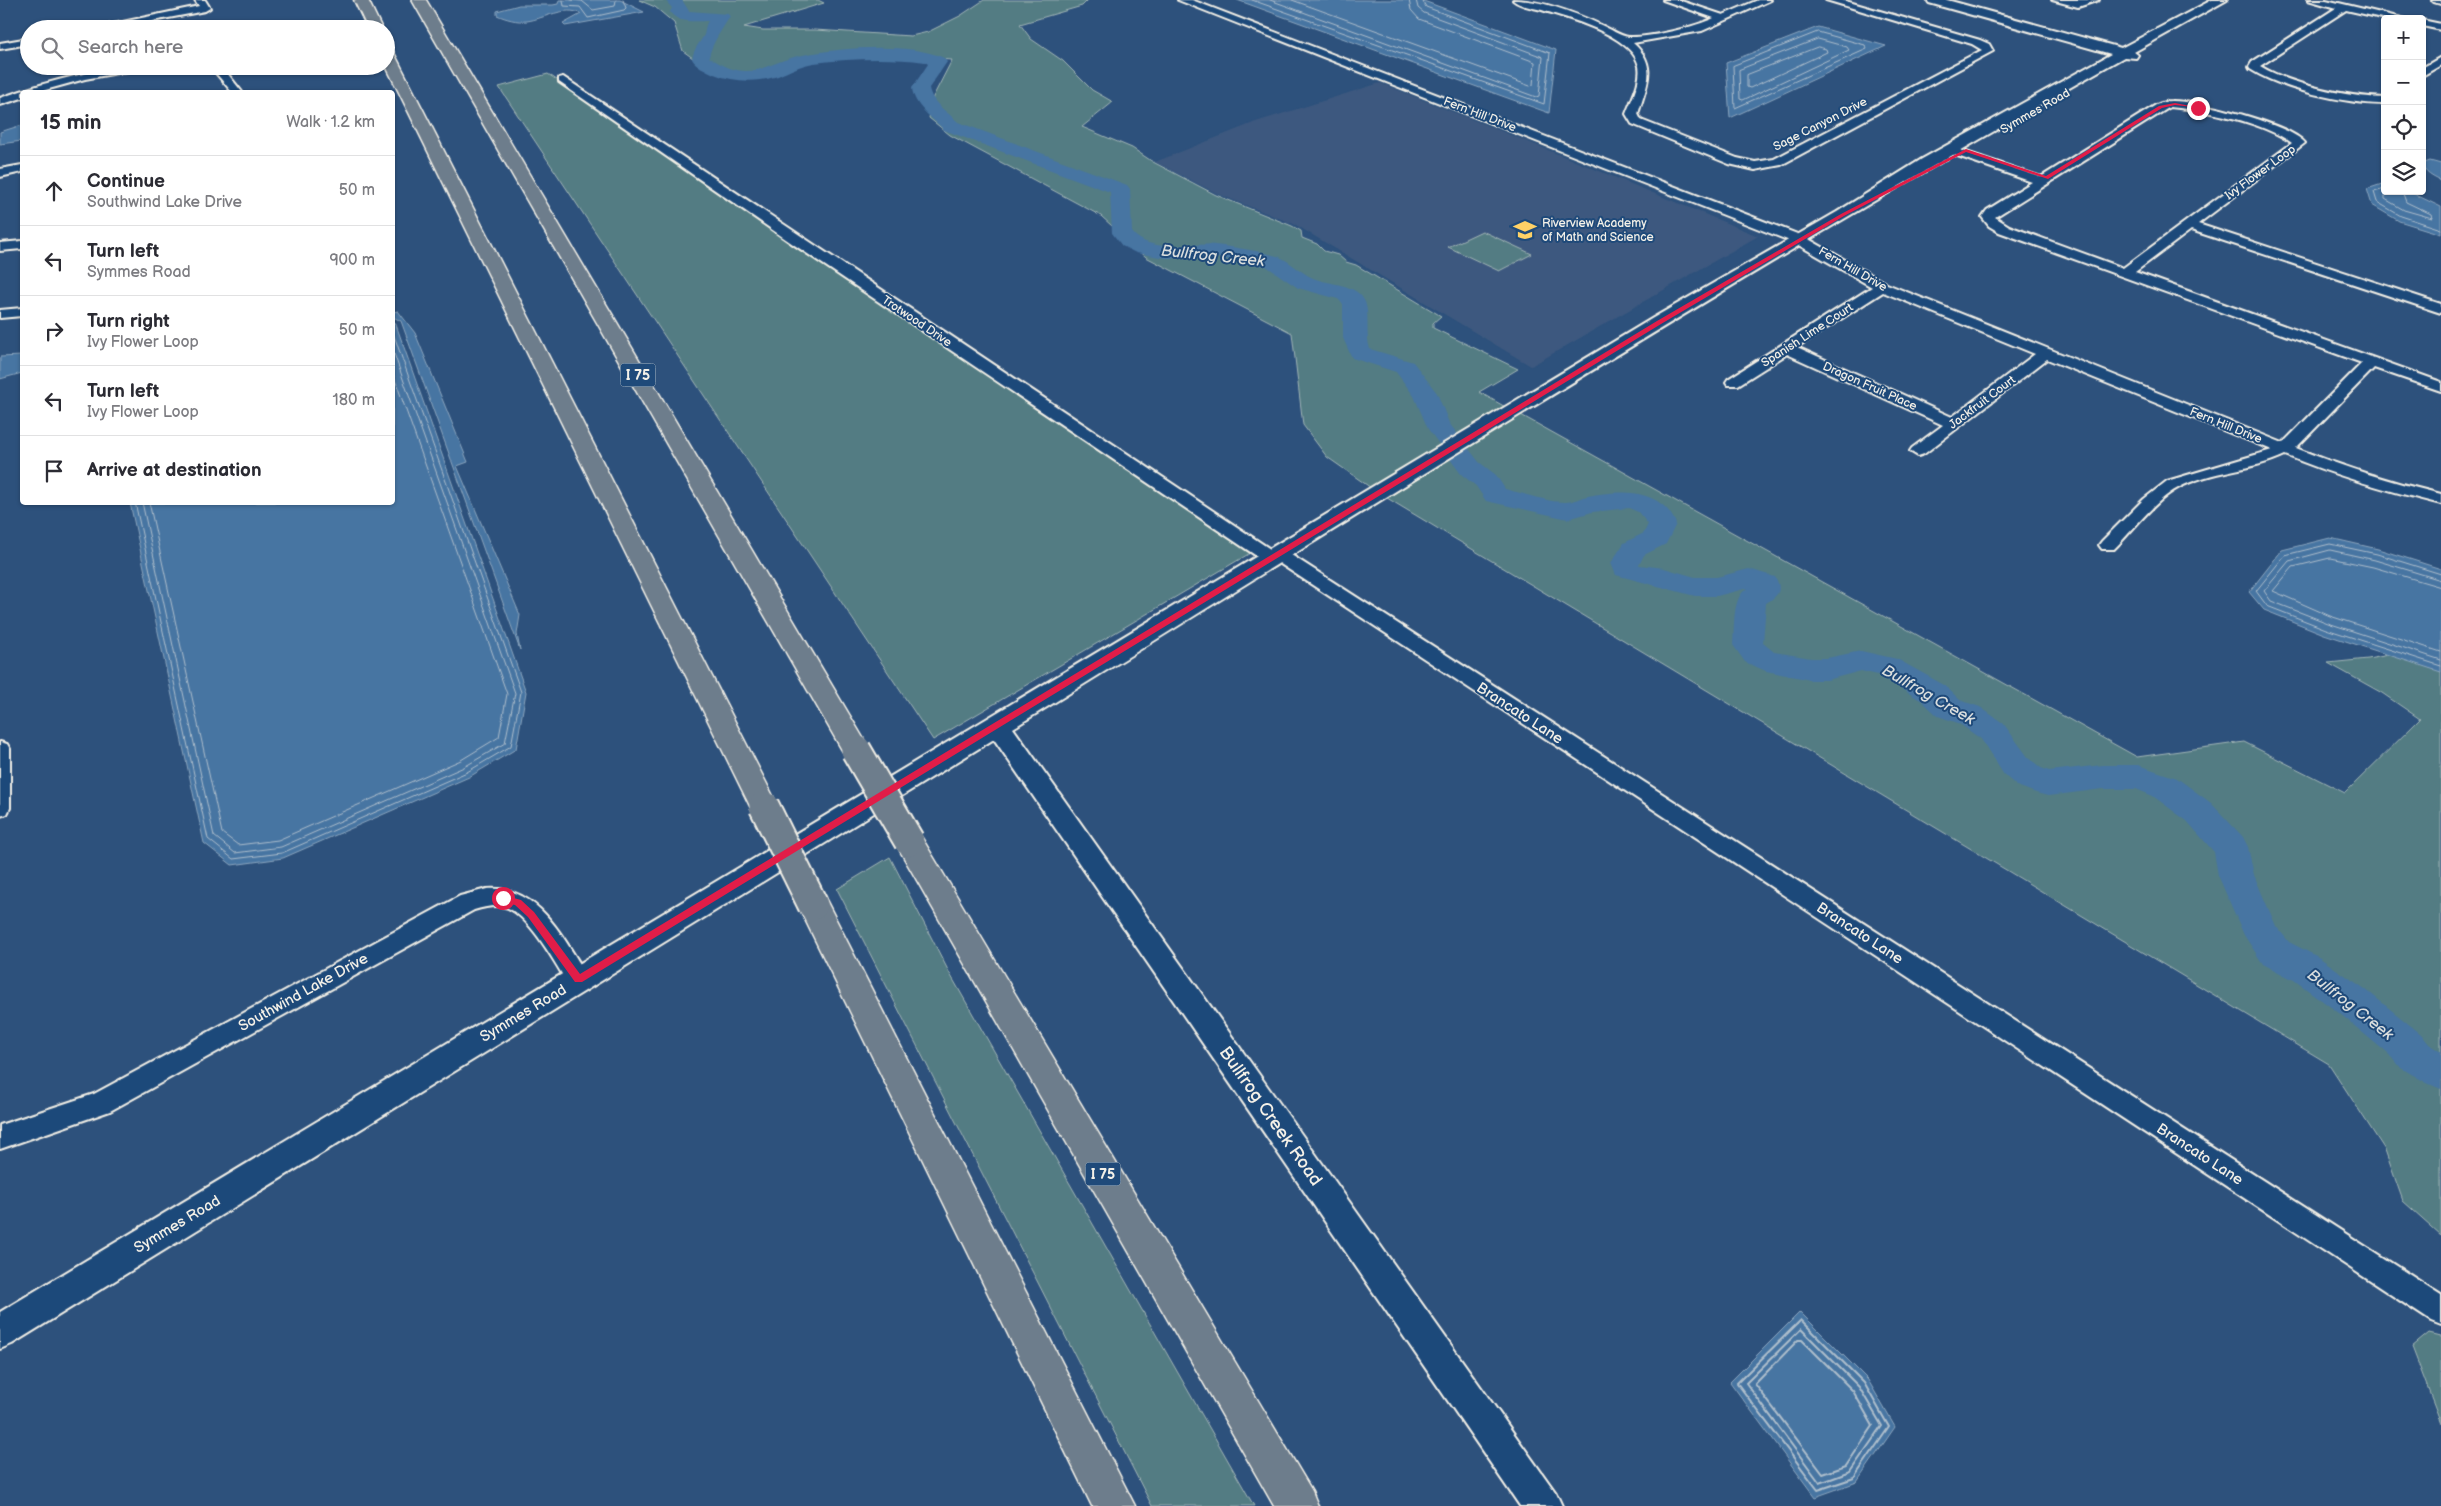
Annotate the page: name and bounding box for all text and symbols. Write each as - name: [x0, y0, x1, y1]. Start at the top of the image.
- map controls: [2381, 15, 2426, 195]
- button: +: [2381, 15, 2426, 60]
- search box: [20, 20, 395, 75]
- icon: search: [38, 34, 66, 62]
- text: Search here: [78, 36, 183, 59]
- button: −: [2381, 60, 2426, 105]
- street label: Symmes Road: [1998, 85, 2073, 137]
- street label: Fern Hill Drive: [1441, 94, 1518, 135]
- street label: Sage Canyon Drive: [1771, 94, 1870, 155]
- route end: [2187, 97, 2210, 120]
- button: locate: [2381, 105, 2426, 150]
- text: 15 min: [40, 110, 101, 135]
- text: Walk · 1.2 km: [286, 113, 375, 132]
- street label: Ivy Flower Loop: [2222, 142, 2299, 203]
- button: layers: [2381, 150, 2426, 195]
- text: Continue: [87, 170, 165, 193]
- icon: ahead: [40, 177, 68, 205]
- text: 50 m: [339, 181, 375, 200]
- text: Southwind Lake Drive: [87, 193, 242, 212]
- place label: Riverview Academy of Math and Science: [1542, 216, 1654, 245]
- school or university icon: Riverview Academy of Math and Science: [1512, 217, 1538, 243]
- text: Turn left: [87, 240, 159, 263]
- water label: Bullfrog Creek: [1160, 242, 1267, 271]
- street label: Fern Hill Drive: [1816, 244, 1890, 295]
- icon: left: [40, 247, 68, 275]
- text: 900 m: [329, 251, 375, 270]
- text: Symmes Road: [87, 263, 191, 282]
- street label: Trotwood Drive: [879, 293, 954, 350]
- street label: Spanish Lime Court: [1759, 300, 1856, 371]
- text: Turn right: [87, 310, 170, 333]
- icon: right: [40, 317, 68, 345]
- text: 50 m: [339, 321, 375, 340]
- text: Ivy Flower Loop: [87, 333, 199, 352]
- street label: Dragon Fruit Place: [1820, 359, 1919, 414]
- road number: I 75: [620, 364, 656, 386]
- street label: Jackfruit Court: [1946, 372, 2019, 432]
- text: Turn left: [87, 380, 159, 403]
- icon: left: [40, 387, 68, 415]
- text: 180 m: [333, 391, 375, 410]
- text: Ivy Flower Loop: [87, 403, 199, 422]
- street label: Fern Hill Drive: [2187, 404, 2264, 447]
- icon: arrive: [40, 457, 68, 485]
- text: Arrive at destination: [87, 459, 262, 482]
- water label: Bullfrog Creek: [1878, 661, 1979, 730]
- street label: Brancato Lane: [1473, 678, 1567, 749]
- route start: [492, 887, 515, 910]
- street label: Brancato Lane: [1813, 898, 1907, 969]
- street label: Southwind Lake Drive: [235, 949, 371, 1036]
- water label: Bullfrog Creek: [2303, 966, 2398, 1045]
- street label: Symmes Road: [477, 980, 570, 1047]
- street label: Bullfrog Creek Road: [1215, 1043, 1327, 1190]
- street label: Brancato Lane: [2153, 1119, 2247, 1190]
- road number: I 75: [1086, 1162, 1120, 1186]
- street label: Symmes Road: [131, 1191, 224, 1258]

